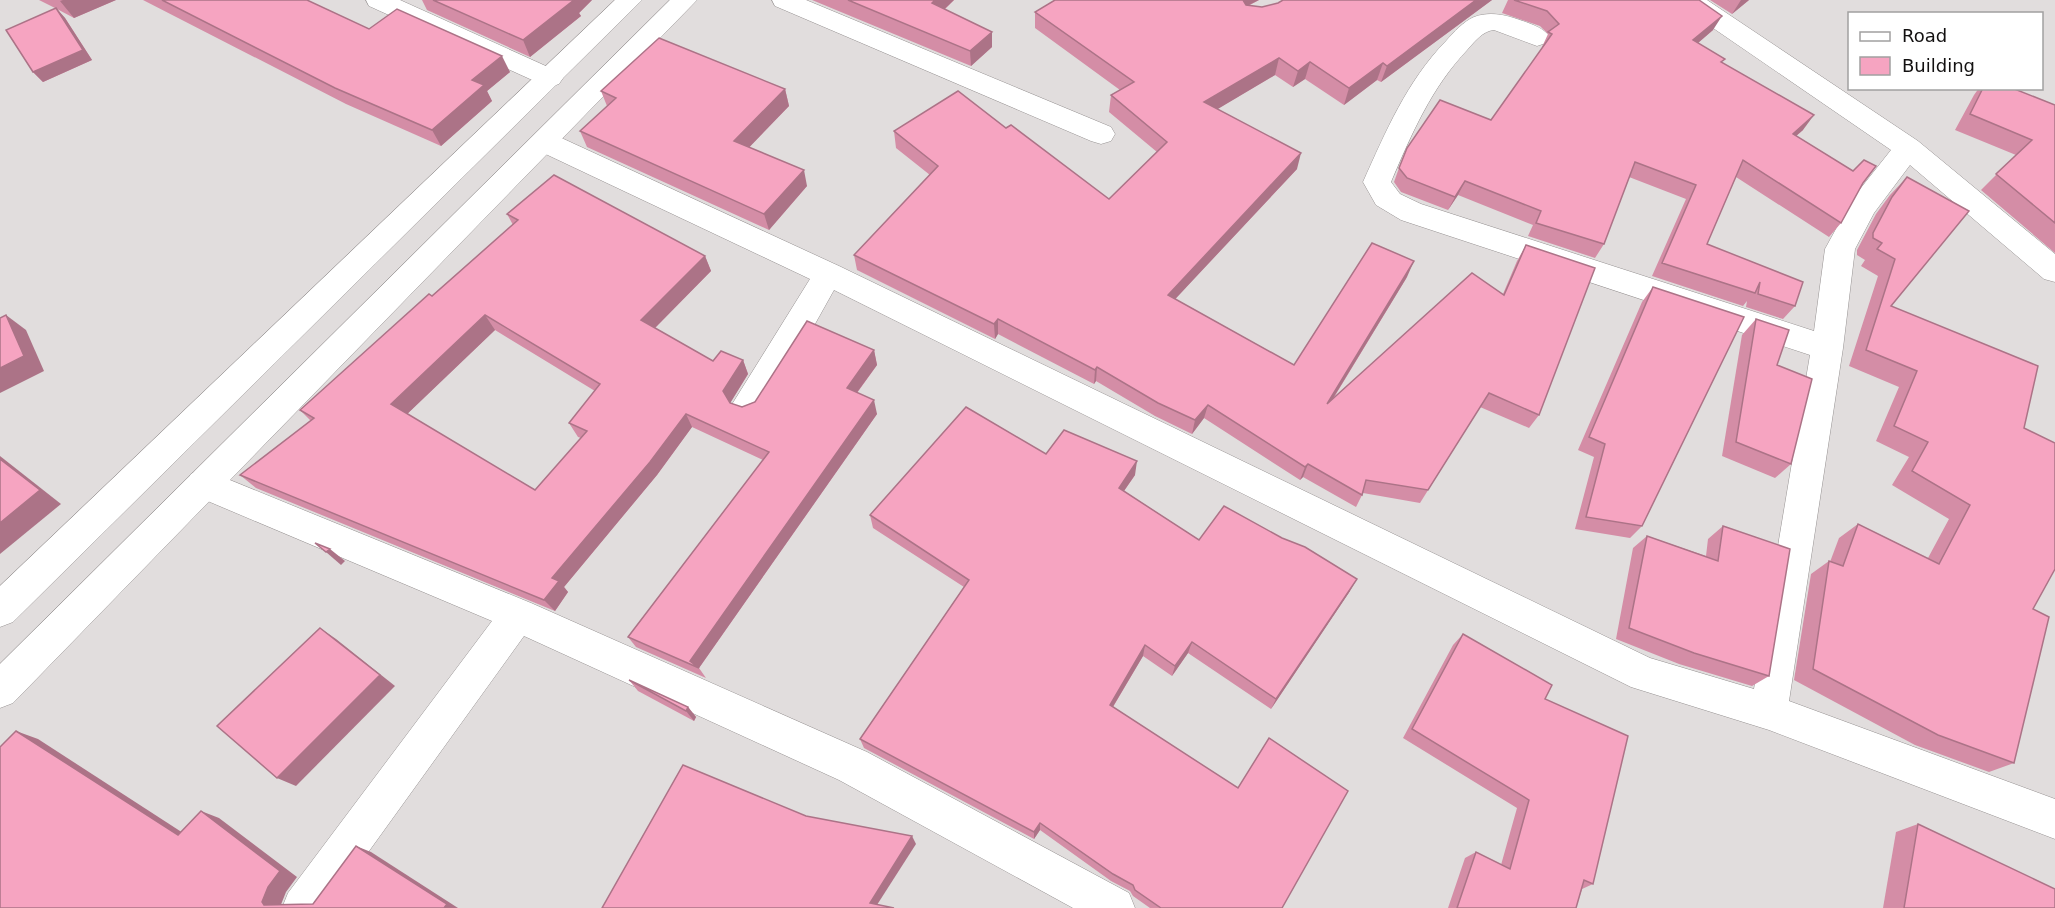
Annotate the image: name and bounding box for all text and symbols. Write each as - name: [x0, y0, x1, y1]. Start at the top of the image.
- legend: [1848, 12, 2043, 90]
- text: Road: [1902, 25, 1947, 46]
- text: Building: [1902, 55, 1975, 76]

